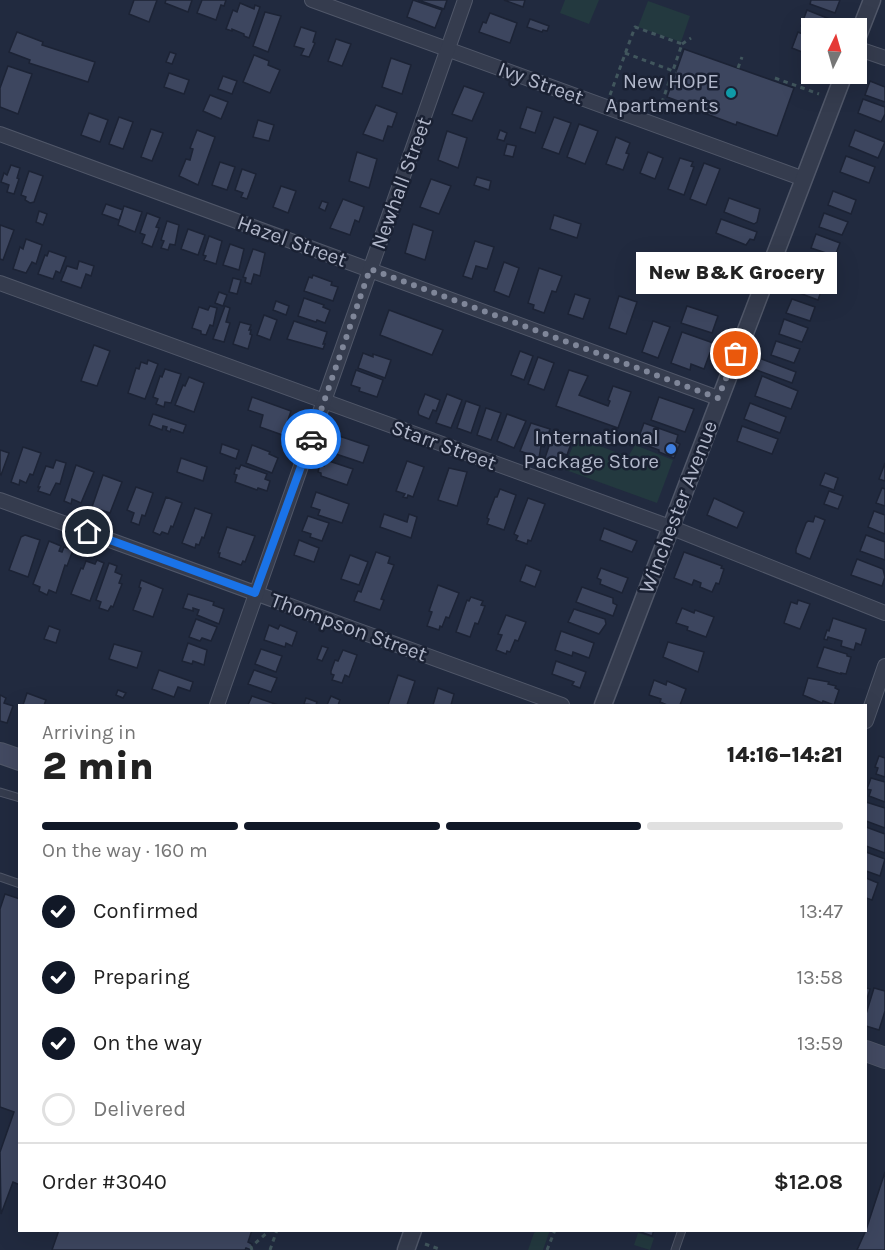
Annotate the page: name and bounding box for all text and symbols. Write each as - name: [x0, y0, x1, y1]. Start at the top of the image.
- north arrow: [801, 18, 867, 84]
- map controls: [801, 18, 867, 84]
- street label: Ivy Street: [495, 57, 587, 110]
- place label: New HOPE Apartments: [606, 69, 719, 117]
- marker: New HOPE Apartments: [724, 86, 738, 100]
- street label: Newhall Street: [366, 114, 436, 252]
- street label: Hazel Street: [234, 210, 350, 272]
- callout: New B&K Grocery: [636, 252, 837, 294]
- text: New B&K Grocery: [648, 261, 825, 284]
- pin: [710, 328, 761, 379]
- icon: bag: [719, 337, 752, 370]
- courier: [281, 409, 341, 469]
- street label: Starr Street: [388, 415, 500, 475]
- street label: Winchester Avenue: [634, 417, 722, 597]
- icon: car: [295, 423, 328, 456]
- place label: International Package Store: [524, 425, 659, 473]
- marker: International Package Store: [664, 442, 678, 456]
- pin: [62, 506, 113, 557]
- icon: home: [71, 515, 104, 548]
- street label: Thompson Street: [268, 588, 430, 666]
- text: Arriving in: [42, 721, 136, 744]
- text: 14:16–14:21: [727, 742, 843, 768]
- text: 2 min: [42, 743, 154, 789]
- text: On the way · 160 m: [42, 839, 208, 862]
- icon: check: [42, 895, 75, 928]
- text: Confirmed: [93, 898, 199, 924]
- text: 13:47: [799, 900, 843, 923]
- icon: check: [42, 961, 75, 994]
- text: Preparing: [93, 964, 190, 990]
- text: 13:58: [796, 966, 843, 989]
- icon: check: [42, 1027, 75, 1060]
- text: On the way: [93, 1030, 202, 1056]
- text: 13:59: [797, 1032, 843, 1055]
- text: Delivered: [93, 1096, 186, 1122]
- text: Order #3040: [42, 1169, 167, 1195]
- text: $12.08: [774, 1169, 843, 1195]

